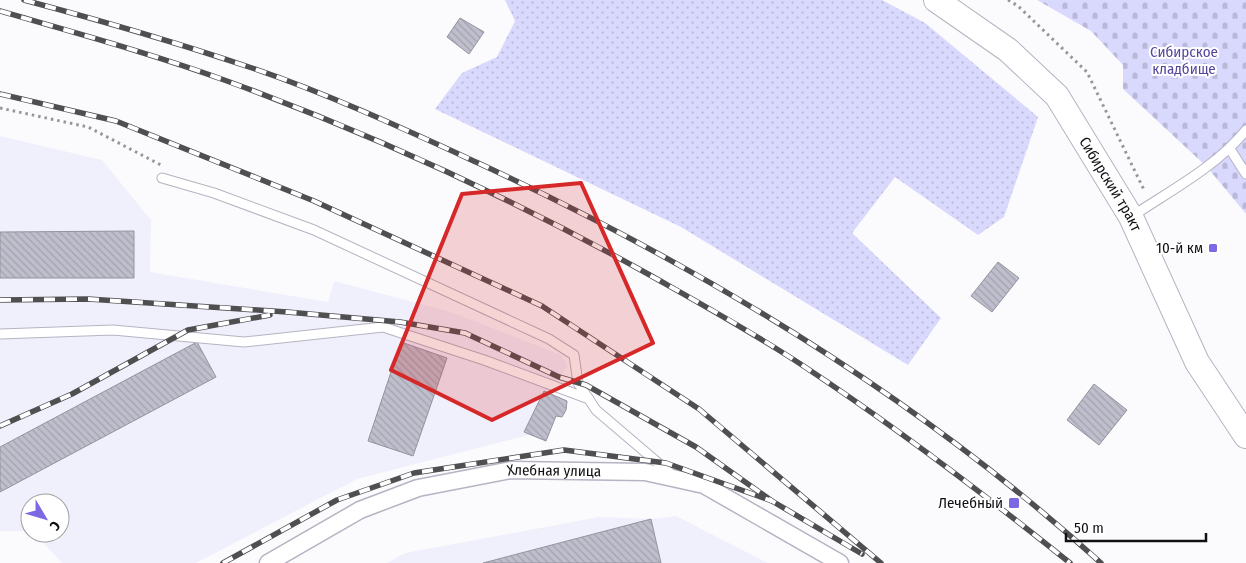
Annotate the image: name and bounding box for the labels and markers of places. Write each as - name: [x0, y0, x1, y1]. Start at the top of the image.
- place label: 10-й км: [1156, 239, 1203, 257]
- marker: 10-й км: [1207, 242, 1219, 254]
- place label: Лечебный: [938, 494, 1003, 512]
- marker: Лечебный: [1007, 496, 1021, 510]

